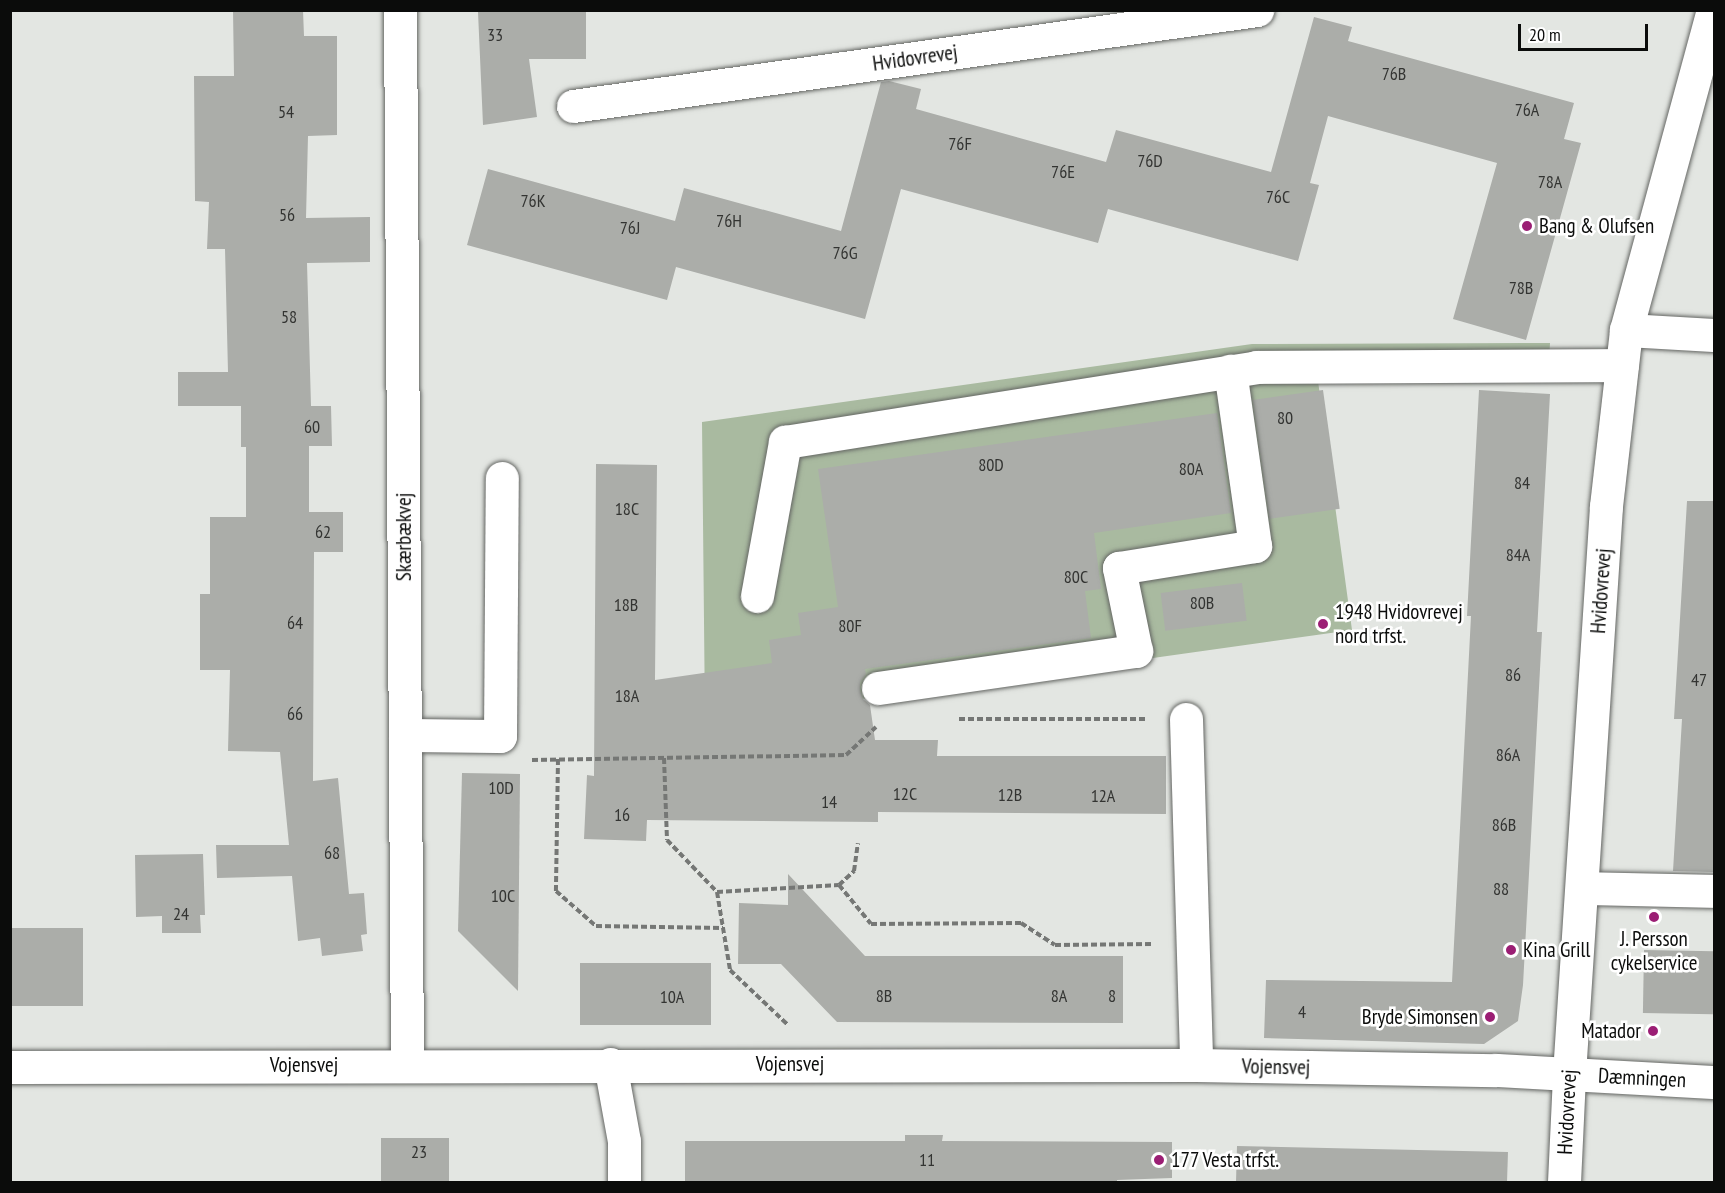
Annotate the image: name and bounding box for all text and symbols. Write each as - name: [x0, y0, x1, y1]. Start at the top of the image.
- scale bar: [1521, 12, 1652, 50]
- text: 20 m: [1529, 23, 1561, 46]
- house number: 33: [487, 24, 503, 46]
- street label: Hvidovrevej: [871, 40, 959, 76]
- house number: 76B: [1382, 63, 1406, 85]
- house number: 76A: [1515, 99, 1539, 121]
- house number: 54: [278, 101, 294, 123]
- house number: 76F: [948, 133, 972, 155]
- house number: 76D: [1137, 150, 1163, 172]
- house number: 76E: [1051, 161, 1075, 183]
- house number: 78A: [1538, 171, 1562, 193]
- house number: 76C: [1266, 186, 1290, 208]
- house number: 76K: [520, 190, 546, 212]
- house number: 56: [279, 204, 295, 226]
- house number: 76H: [716, 210, 742, 232]
- place label: Bang & Olufsen: [1539, 213, 1654, 239]
- house number: 76J: [620, 217, 640, 239]
- marker: Bang & Olufsen: [1520, 219, 1534, 233]
- house number: 76G: [832, 242, 858, 264]
- house number: 78B: [1509, 277, 1533, 299]
- house number: 58: [281, 306, 297, 328]
- house number: 80: [1277, 407, 1293, 429]
- house number: 60: [304, 416, 320, 438]
- house number: 80D: [978, 454, 1004, 476]
- house number: 80A: [1179, 458, 1203, 480]
- house number: 84: [1514, 472, 1530, 494]
- street label: Skærbækvej: [391, 493, 417, 581]
- house number: 18C: [615, 498, 639, 520]
- house number: 62: [315, 521, 331, 543]
- house number: 84A: [1506, 544, 1530, 566]
- street label: Hvidovrevej: [1585, 547, 1617, 635]
- house number: 80C: [1064, 566, 1088, 588]
- house number: 80B: [1190, 592, 1214, 614]
- house number: 18B: [614, 594, 638, 616]
- place label: 1948 Hvidovrevej nord trfst.: [1335, 599, 1463, 649]
- house number: 64: [287, 612, 303, 634]
- house number: 80F: [838, 615, 862, 637]
- marker: 1948 Hvidovrevej nord trfst.: [1316, 617, 1330, 631]
- house number: 86: [1505, 664, 1521, 686]
- house number: 47: [1691, 669, 1707, 691]
- house number: 18A: [615, 685, 639, 707]
- house number: 66: [287, 703, 303, 725]
- house number: 86A: [1496, 744, 1520, 766]
- house number: 10D: [488, 777, 514, 799]
- house number: 12C: [893, 783, 917, 805]
- house number: 12B: [998, 784, 1022, 806]
- house number: 12A: [1091, 785, 1115, 807]
- house number: 14: [821, 791, 837, 813]
- house number: 16: [614, 804, 630, 826]
- house number: 86B: [1492, 814, 1516, 836]
- house number: 68: [324, 842, 340, 864]
- house number: 88: [1493, 878, 1509, 900]
- house number: 10C: [491, 885, 515, 907]
- house number: 24: [173, 903, 189, 925]
- marker: J. Persson cykelservice: [1647, 910, 1661, 924]
- place label: J. Persson cykelservice: [1611, 926, 1697, 976]
- place label: Kina Grill: [1523, 937, 1590, 963]
- marker: Kina Grill: [1504, 943, 1518, 957]
- house number: 8B: [876, 985, 892, 1007]
- house number: 8A: [1051, 985, 1067, 1007]
- house number: 8: [1108, 985, 1116, 1007]
- house number: 10A: [660, 986, 684, 1008]
- house number: 4: [1298, 1001, 1306, 1023]
- place label: Bryde Simonsen: [1362, 1004, 1478, 1030]
- marker: Bryde Simonsen: [1483, 1010, 1497, 1024]
- place label: Matador: [1581, 1018, 1641, 1044]
- marker: Matador: [1646, 1024, 1660, 1038]
- street label: Vojensvej: [756, 1051, 824, 1077]
- street label: Vojensvej: [270, 1052, 338, 1078]
- street label: Vojensvej: [1241, 1054, 1311, 1080]
- street label: Dæmningen: [1597, 1063, 1687, 1093]
- street label: Hvidovrevej: [1552, 1069, 1582, 1155]
- house number: 23: [411, 1141, 427, 1163]
- place label: 177 Vesta trfst.: [1171, 1147, 1280, 1173]
- house number: 11: [919, 1149, 935, 1171]
- marker: 177 Vesta trfst.: [1152, 1153, 1166, 1167]

